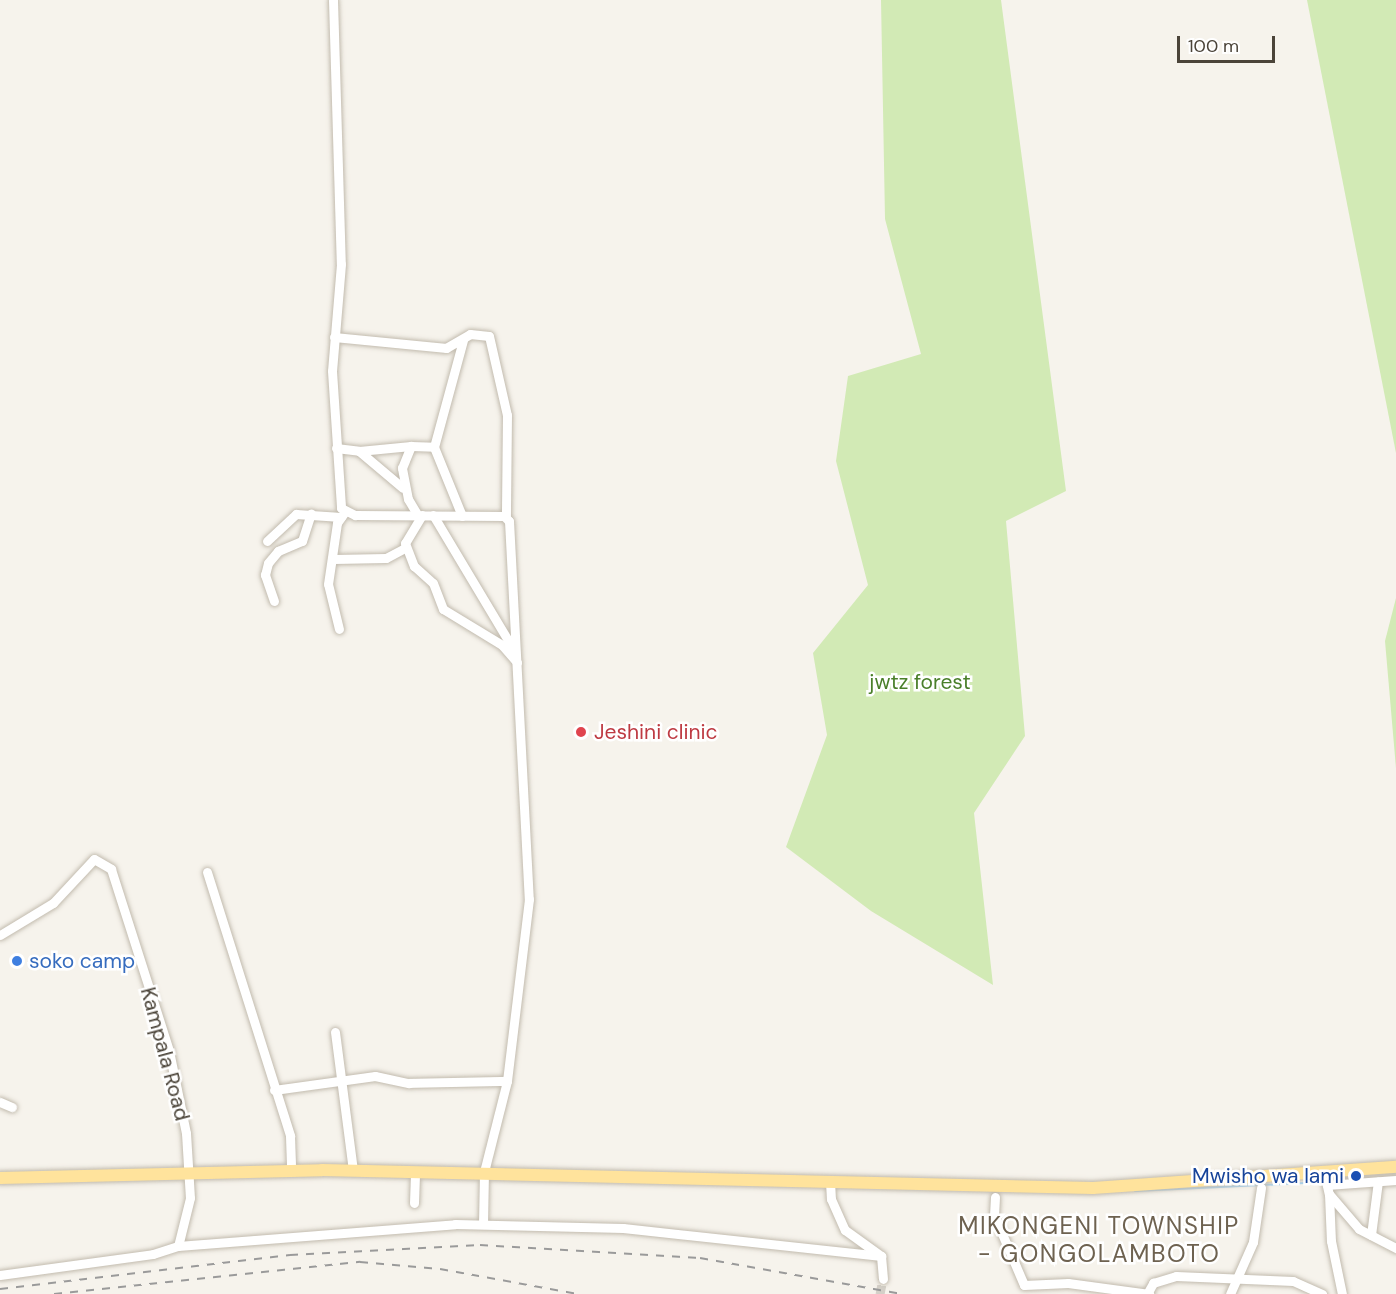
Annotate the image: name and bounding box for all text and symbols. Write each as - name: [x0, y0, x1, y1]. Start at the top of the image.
- scale bar: [1180, 24, 1278, 62]
- text: 100 m: [1188, 34, 1239, 58]
- park label: jwtz forest: [869, 669, 971, 695]
- place label: Jeshini clinic: [594, 719, 718, 745]
- marker: Jeshini clinic: [572, 723, 590, 741]
- place label: soko camp: [29, 948, 135, 974]
- marker: soko camp: [10, 954, 24, 968]
- street label: Kampala Road: [135, 985, 195, 1123]
- place label: Mwisho wa lami: [1192, 1163, 1344, 1189]
- marker: Mwisho wa lami: [1349, 1169, 1363, 1183]
- district label: MIKONGENI TOWNSHIP - GONGOLAMBOTO: [958, 1212, 1240, 1268]

